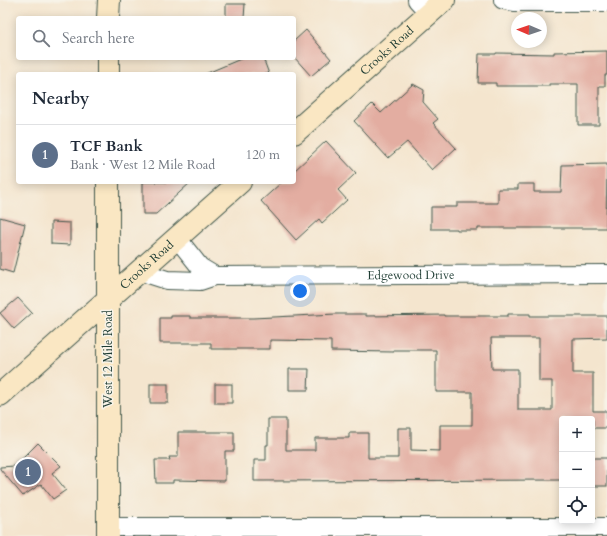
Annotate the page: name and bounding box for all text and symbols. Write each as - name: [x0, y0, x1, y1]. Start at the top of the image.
- north arrow: [511, 12, 547, 48]
- search box: [16, 16, 296, 60]
- street label: Crooks Road: [357, 22, 417, 79]
- icon: search: [30, 27, 52, 49]
- text: Search here: [62, 28, 135, 48]
- text: Nearby: [32, 87, 89, 110]
- text: TCF Bank: [70, 136, 143, 156]
- text: 1: [42, 146, 48, 164]
- text: 120 m: [246, 146, 280, 164]
- text: Bank · West 12 Mile Road: [70, 156, 215, 174]
- street label: Crooks Road: [116, 236, 177, 293]
- street label: Edgewood Drive: [367, 267, 454, 283]
- your location: [290, 281, 310, 301]
- street label: West 12 Mile Road: [100, 309, 116, 409]
- map controls: [559, 416, 595, 524]
- button: +: [559, 416, 595, 452]
- button: −: [559, 452, 595, 488]
- pin: 1: [15, 457, 41, 487]
- button: locate: [559, 488, 595, 524]

